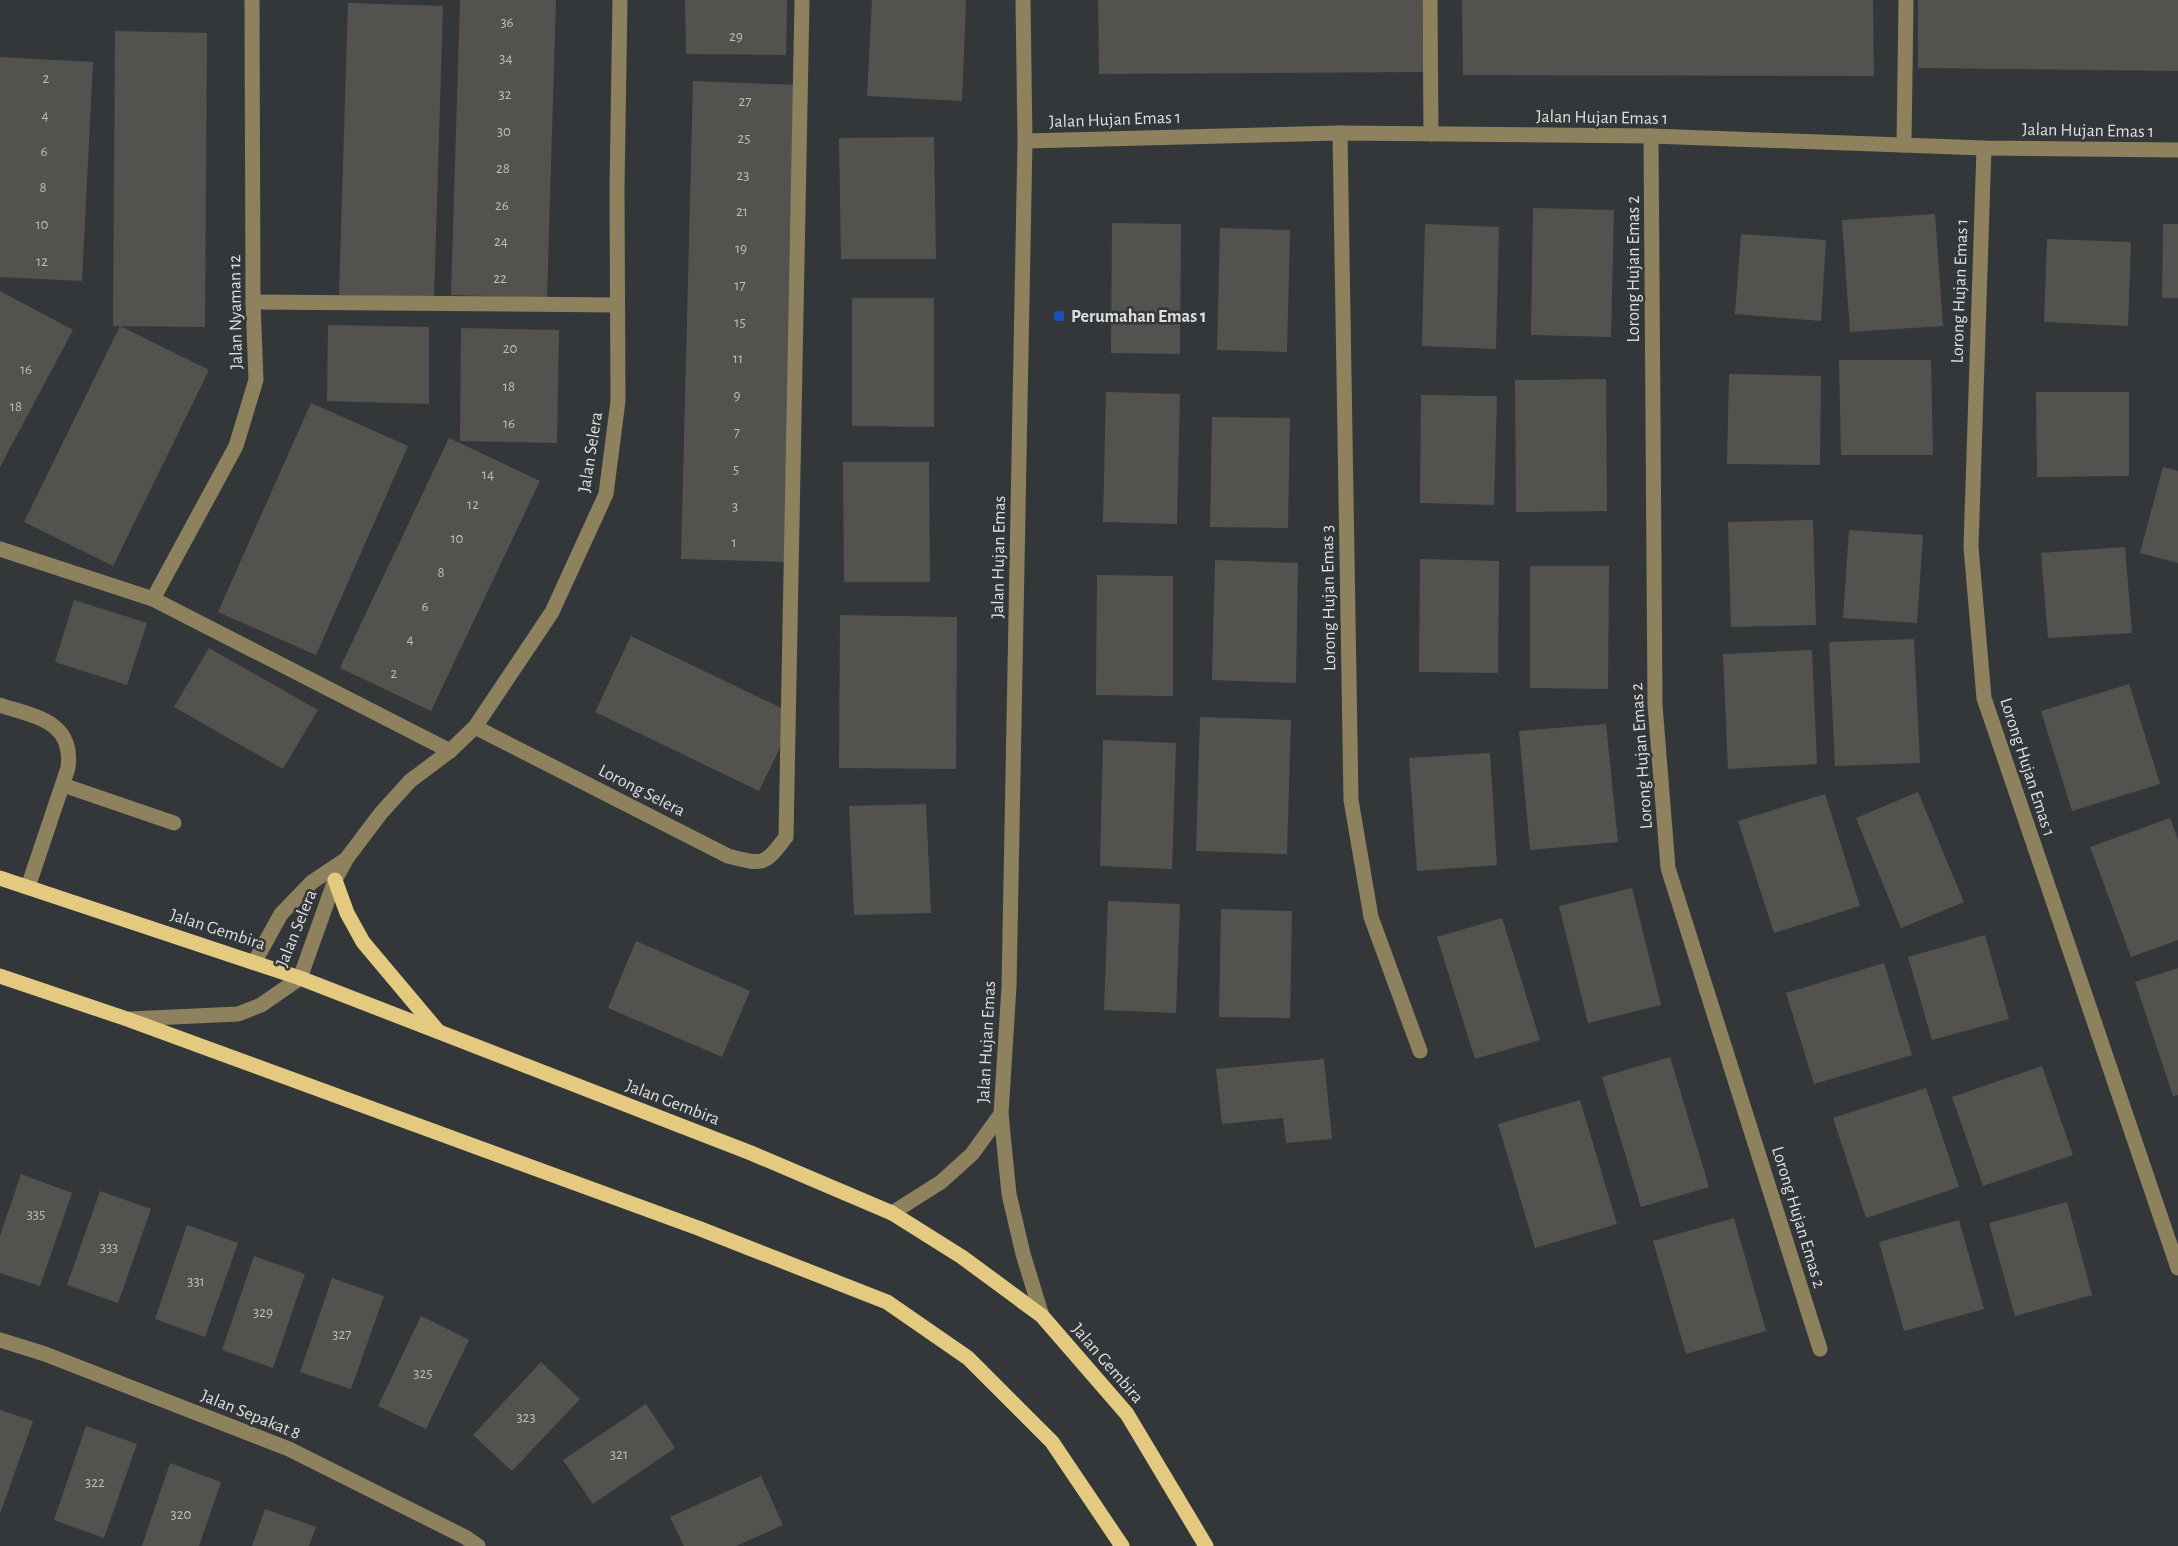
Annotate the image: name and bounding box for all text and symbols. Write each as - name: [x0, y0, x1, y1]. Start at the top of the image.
- house number: 36: [500, 15, 514, 30]
- house number: 29: [729, 29, 743, 44]
- house number: 34: [499, 51, 513, 66]
- house number: 2: [43, 71, 50, 86]
- house number: 32: [498, 87, 512, 102]
- house number: 27: [738, 94, 752, 109]
- house number: 4: [41, 108, 49, 123]
- street label: Jalan Hujan Emas 1: [1536, 108, 1668, 128]
- street label: Jalan Hujan Emas 1: [1049, 109, 1181, 131]
- street label: Jalan Hujan Emas 1: [2022, 121, 2154, 141]
- house number: 30: [497, 124, 511, 139]
- house number: 25: [737, 131, 751, 146]
- house number: 6: [40, 144, 48, 159]
- house number: 28: [496, 161, 510, 176]
- house number: 23: [736, 168, 750, 183]
- house number: 8: [39, 180, 47, 195]
- street label: Lorong Hujan Emas 2: [1625, 196, 1643, 342]
- house number: 26: [495, 198, 509, 213]
- house number: 21: [736, 204, 748, 219]
- house number: 10: [35, 217, 49, 232]
- street label: Lorong Hujan Emas 1: [1948, 218, 1972, 364]
- house number: 24: [494, 234, 508, 249]
- house number: 19: [735, 241, 747, 256]
- house number: 12: [36, 254, 48, 269]
- street label: Jalan Nyaman 12: [226, 254, 246, 370]
- house number: 22: [493, 271, 507, 286]
- house number: 17: [734, 278, 746, 293]
- place label: Perumahan Emas 1: [1071, 308, 1206, 326]
- marker: Perumahan Emas 1: [1052, 309, 1066, 323]
- house number: 15: [734, 315, 746, 330]
- house number: 20: [503, 341, 517, 356]
- house number: 11: [733, 351, 743, 366]
- house number: 16: [20, 362, 32, 377]
- house number: 18: [503, 379, 515, 394]
- house number: 9: [733, 388, 741, 403]
- house number: 18: [10, 399, 22, 414]
- street label: Jalan Selera: [576, 410, 606, 494]
- house number: 16: [503, 416, 515, 431]
- house number: 7: [734, 425, 740, 440]
- house number: 5: [733, 462, 739, 477]
- house number: 14: [482, 467, 494, 482]
- street label: Jalan Hujan Emas: [989, 496, 1009, 619]
- house number: 12: [467, 497, 479, 512]
- house number: 3: [732, 499, 738, 514]
- street label: Lorong Hujan Emas 3: [1319, 525, 1339, 671]
- house number: 10: [450, 531, 464, 546]
- house number: 1: [731, 535, 737, 550]
- house number: 8: [437, 565, 445, 580]
- house number: 6: [421, 599, 429, 614]
- house number: 4: [406, 632, 414, 647]
- house number: 2: [391, 666, 398, 681]
- street label: Lorong Hujan Emas 2: [1628, 682, 1656, 830]
- street label: Lorong Hujan Emas 1: [1996, 696, 2058, 839]
- street label: Lorong Selera: [595, 761, 688, 820]
- street label: Jalan Selera: [273, 887, 321, 970]
- street label: Jalan Gembira: [168, 906, 268, 954]
- street label: Jalan Hujan Emas: [975, 980, 999, 1104]
- street label: Jalan Gembira: [623, 1077, 722, 1129]
- street label: Lorong Hujan Emas 2: [1768, 1144, 1828, 1290]
- house number: 335: [27, 1207, 45, 1222]
- house number: 333: [100, 1240, 118, 1255]
- house number: 331: [187, 1274, 205, 1289]
- house number: 329: [253, 1305, 273, 1320]
- street label: Jalan Gembira: [1068, 1320, 1147, 1407]
- house number: 327: [332, 1327, 352, 1342]
- house number: 325: [413, 1366, 433, 1381]
- street label: Jalan Sepakat 8: [198, 1387, 303, 1443]
- house number: 323: [516, 1410, 536, 1425]
- house number: 321: [610, 1447, 628, 1462]
- house number: 322: [85, 1475, 105, 1490]
- house number: 320: [171, 1507, 192, 1522]

